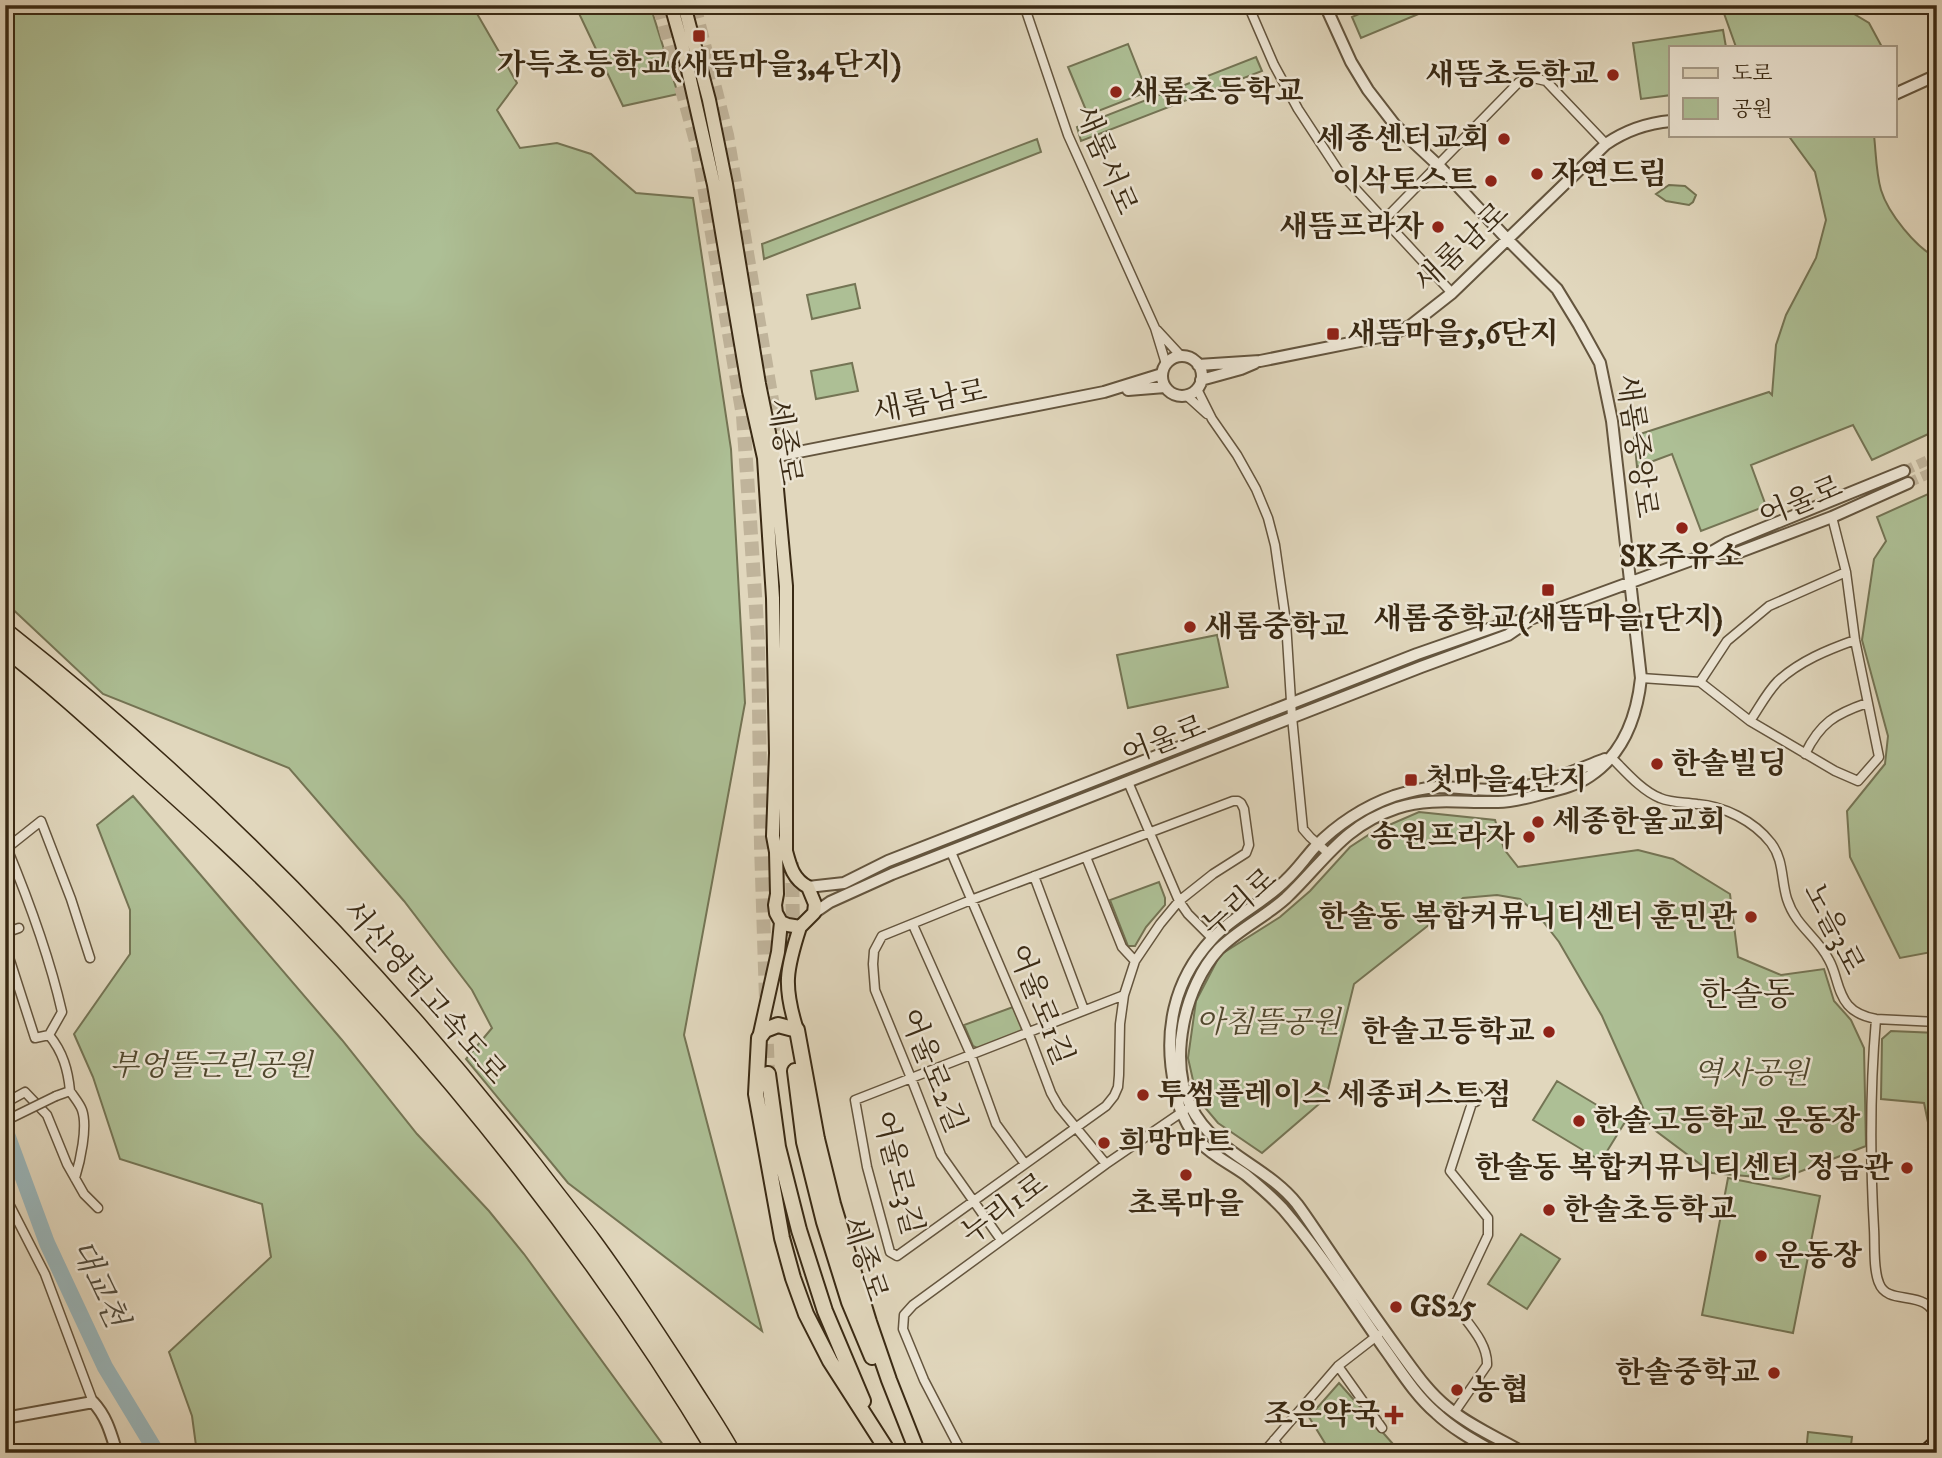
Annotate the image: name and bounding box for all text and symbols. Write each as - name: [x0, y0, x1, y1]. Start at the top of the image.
- marker: 가득초등학교(새뜸마을3,4단지): [691, 28, 707, 44]
- legend: [1669, 46, 1896, 136]
- place label: 가득초등학교(새뜸마을3,4단지): [497, 47, 901, 84]
- place label: 새뜸초등학교: [1425, 57, 1599, 94]
- text: 도로: [1732, 61, 1773, 87]
- marker: 새뜸초등학교: [1605, 67, 1621, 83]
- place label: 새롬초등학교: [1130, 74, 1304, 111]
- marker: 새롬초등학교: [1108, 84, 1124, 100]
- text: 공원: [1732, 97, 1773, 123]
- street label: 새롬서로: [1065, 99, 1145, 221]
- place label: 세종센터교회: [1316, 121, 1490, 158]
- marker: 세종센터교회: [1496, 131, 1512, 147]
- place label: 자연드림: [1551, 156, 1667, 193]
- place label: 이삭토스트: [1332, 163, 1477, 200]
- marker: 자연드림: [1529, 166, 1545, 182]
- marker: 이삭토스트: [1483, 173, 1499, 189]
- street label: 새롬남로: [1407, 195, 1517, 301]
- place label: 새뜸프라자: [1279, 209, 1424, 246]
- marker: 새뜸프라자: [1430, 219, 1446, 235]
- place label: 새뜸마을5,6단지: [1347, 316, 1559, 353]
- marker: 새뜸마을5,6단지: [1325, 326, 1341, 342]
- street label: 새롬중앙로: [1608, 372, 1664, 520]
- street label: 새롬남로: [870, 373, 990, 431]
- street label: 세종로: [759, 396, 809, 488]
- street label: 어울로: [1754, 469, 1848, 535]
- marker: SK주유소: [1674, 520, 1690, 536]
- place label: SK주유소: [1620, 539, 1744, 576]
- marker: 새롬중학교(새뜸마을1단지): [1540, 582, 1556, 598]
- place label: 새롬중학교(새뜸마을1단지): [1373, 601, 1723, 638]
- place label: 새롬중학교: [1204, 609, 1349, 646]
- marker: 새롬중학교: [1182, 619, 1198, 635]
- street label: 어울로: [1117, 708, 1211, 774]
- place label: 한솔빌딩: [1671, 746, 1787, 783]
- marker: 한솔빌딩: [1649, 756, 1665, 772]
- place label: 첫마을4단지: [1425, 762, 1587, 799]
- marker: 첫마을4단지: [1403, 772, 1419, 788]
- place label: 세종한울교회: [1552, 804, 1726, 841]
- marker: 세종한울교회: [1530, 814, 1546, 830]
- place label: 송원프라자: [1370, 819, 1515, 856]
- marker: 송원프라자: [1521, 829, 1537, 845]
- street label: 누리로: [1195, 861, 1285, 945]
- street label: 노을3로: [1794, 877, 1872, 981]
- street label: 서산영덕고속도로: [334, 893, 514, 1093]
- place label: 한솔동 복합커뮤니티센터 훈민관: [1318, 899, 1737, 936]
- marker: 한솔동 복합커뮤니티센터 훈민관: [1743, 909, 1759, 925]
- street label: 어울로1길: [999, 939, 1081, 1071]
- district label: 한솔동: [1699, 975, 1795, 1016]
- street label: 어울로2길: [890, 1003, 974, 1139]
- park label: 아침뜰공원: [1196, 1005, 1342, 1042]
- place label: 한솔고등학교: [1361, 1014, 1535, 1051]
- marker: 한솔고등학교: [1541, 1024, 1557, 1040]
- park label: 부엉뜰근린공원: [110, 1048, 314, 1085]
- park label: 역사공원: [1693, 1056, 1811, 1093]
- place label: 투썸플레이스 세종퍼스트점: [1157, 1077, 1511, 1114]
- marker: 투썸플레이스 세종퍼스트점: [1135, 1087, 1151, 1103]
- place label: 한솔고등학교 운동장: [1593, 1103, 1860, 1140]
- street label: 어울로3길: [864, 1107, 930, 1239]
- marker: 한솔고등학교 운동장: [1571, 1113, 1587, 1129]
- place label: 희망마트: [1118, 1125, 1234, 1162]
- marker: 희망마트: [1096, 1135, 1112, 1151]
- place label: 한솔동 복합커뮤니티센터 정음관: [1474, 1150, 1893, 1187]
- marker: 한솔동 복합커뮤니티센터 정음관: [1899, 1160, 1915, 1176]
- street label: 누리1로: [954, 1165, 1056, 1253]
- marker: 초록마을: [1178, 1167, 1194, 1183]
- place label: 초록마을: [1128, 1186, 1244, 1223]
- place label: 한솔초등학교: [1563, 1192, 1737, 1229]
- marker: 한솔초등학교: [1541, 1202, 1557, 1218]
- street label: 세종로: [833, 1212, 895, 1306]
- water label: 대교천: [60, 1234, 137, 1336]
- place label: 운동장: [1775, 1238, 1862, 1275]
- marker: 운동장: [1753, 1248, 1769, 1264]
- place label: GS25: [1410, 1289, 1476, 1326]
- marker: GS25: [1388, 1299, 1404, 1315]
- place label: 한솔중학교: [1615, 1355, 1760, 1392]
- marker: 한솔중학교: [1766, 1365, 1782, 1381]
- place label: 농협: [1471, 1372, 1529, 1409]
- marker: 농협: [1449, 1382, 1465, 1398]
- place label: 조은약국: [1264, 1397, 1380, 1434]
- marker: 조은약국: [1386, 1407, 1402, 1423]

